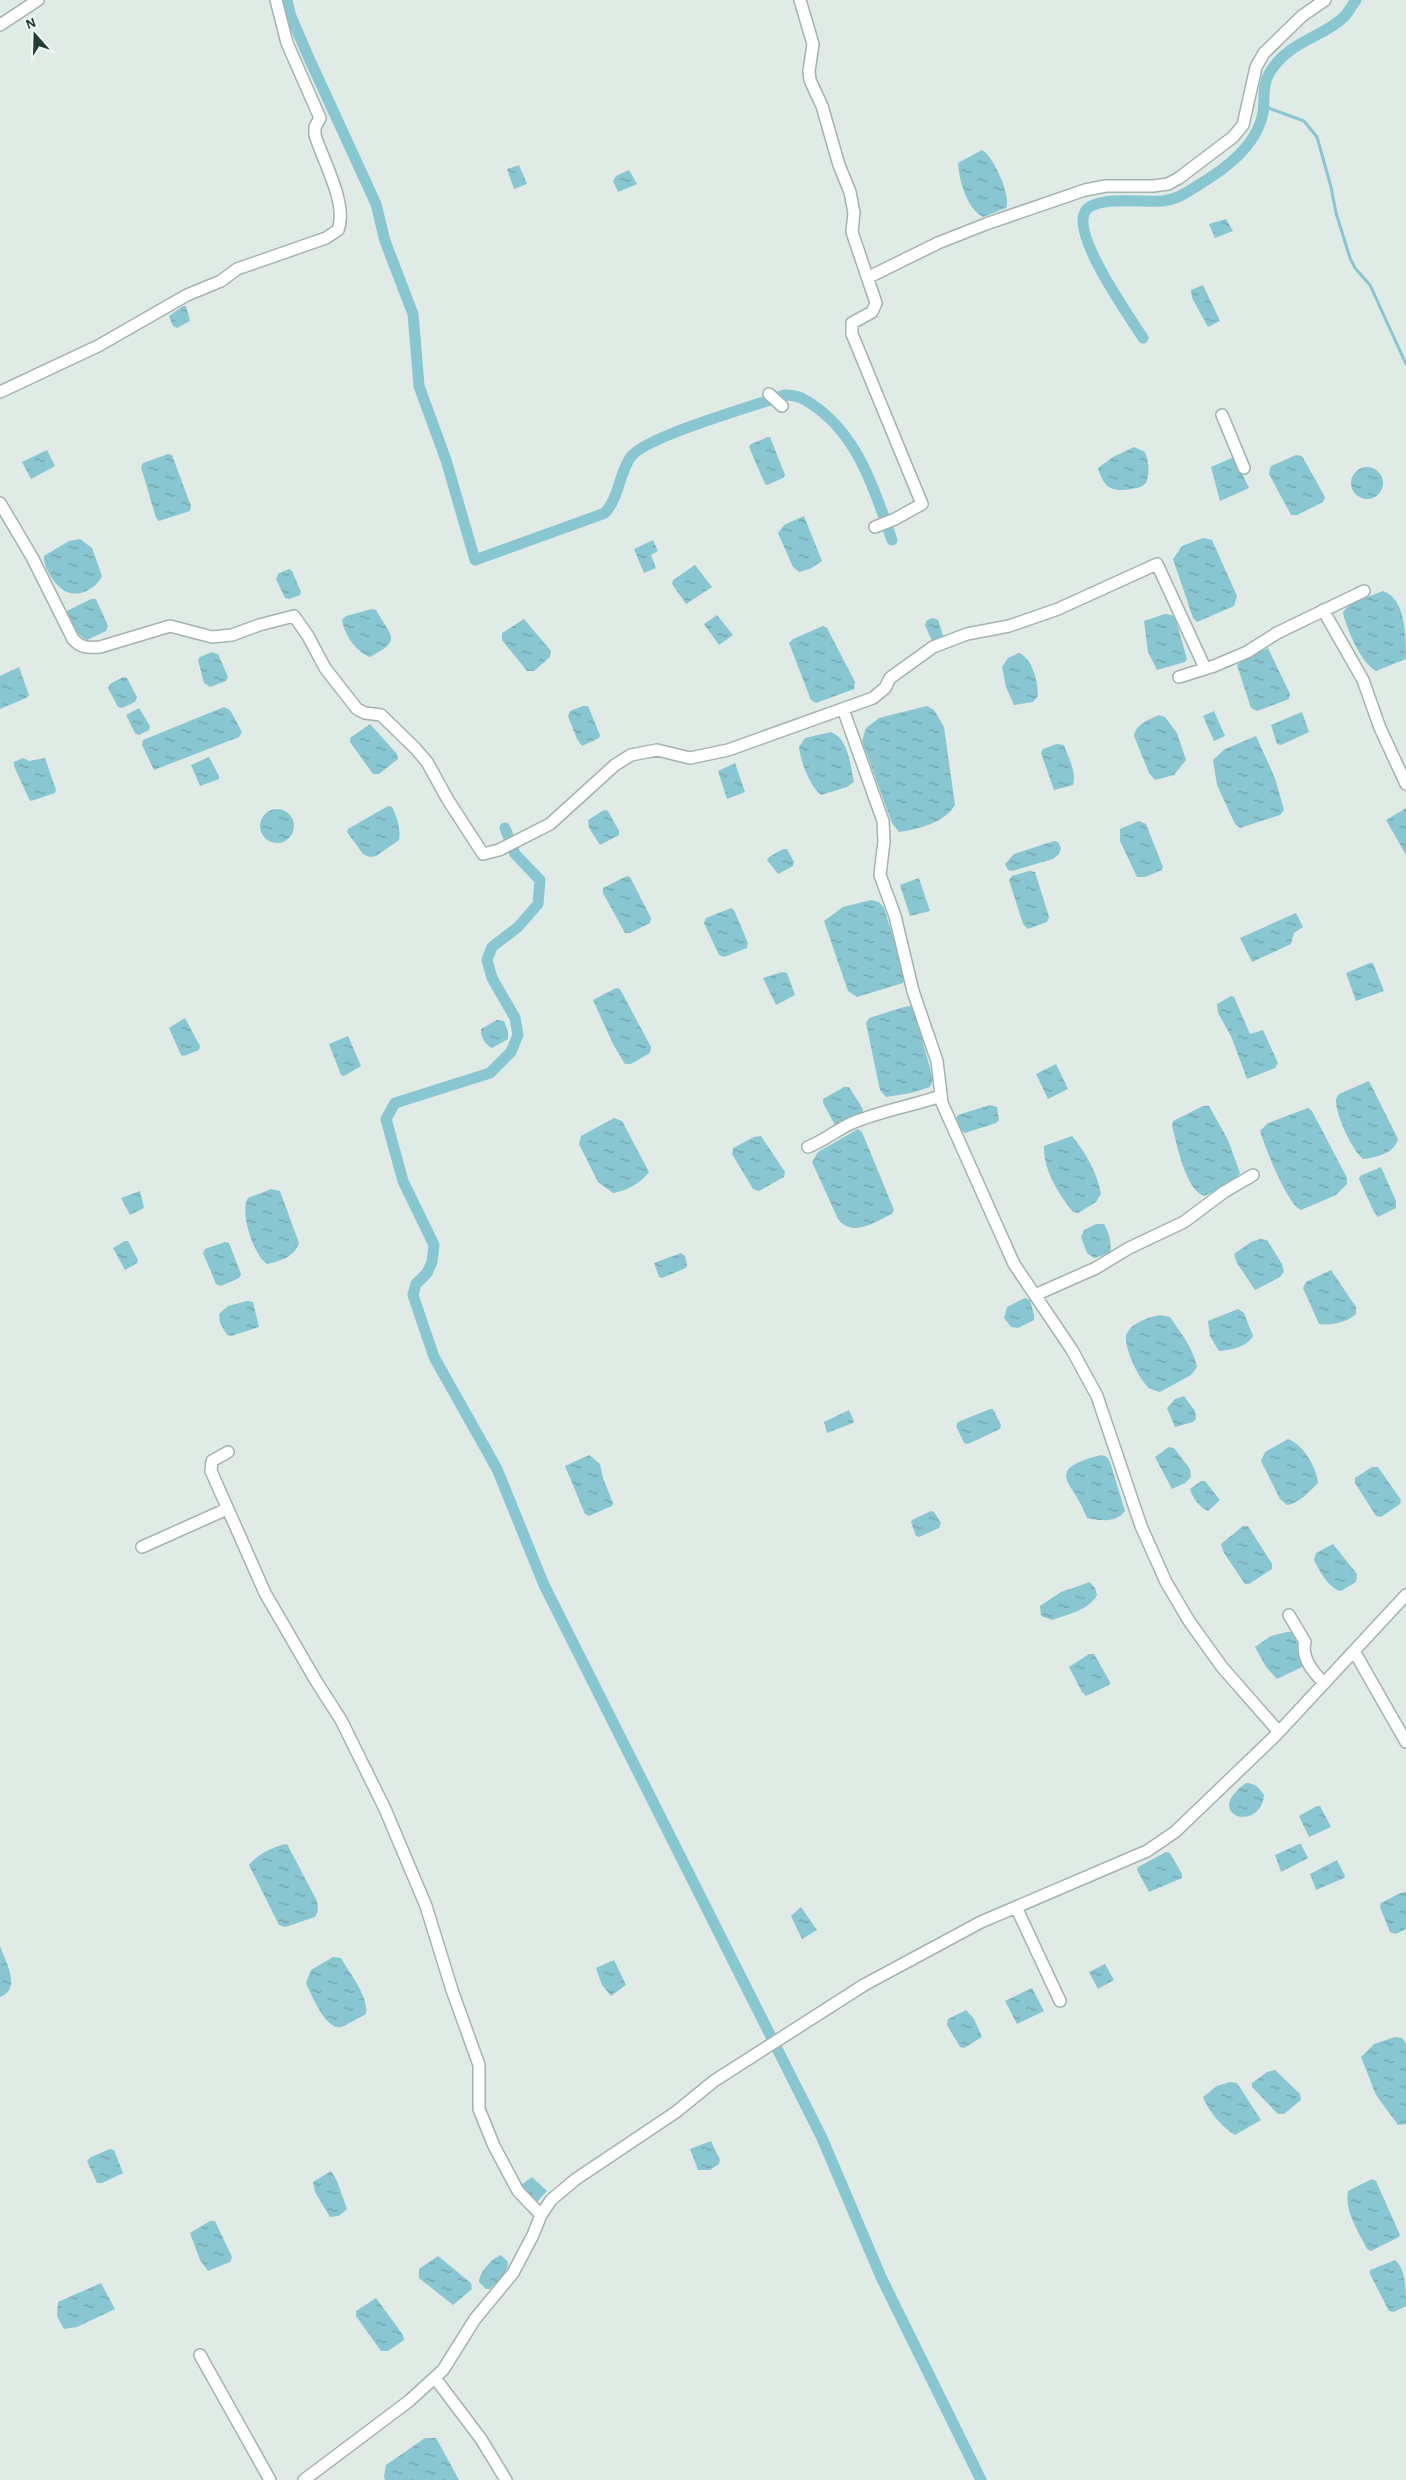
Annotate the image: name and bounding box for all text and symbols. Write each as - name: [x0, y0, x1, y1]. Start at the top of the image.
- north arrow: [10, 10, 60, 60]
- text: N: [24, 15, 38, 32]

